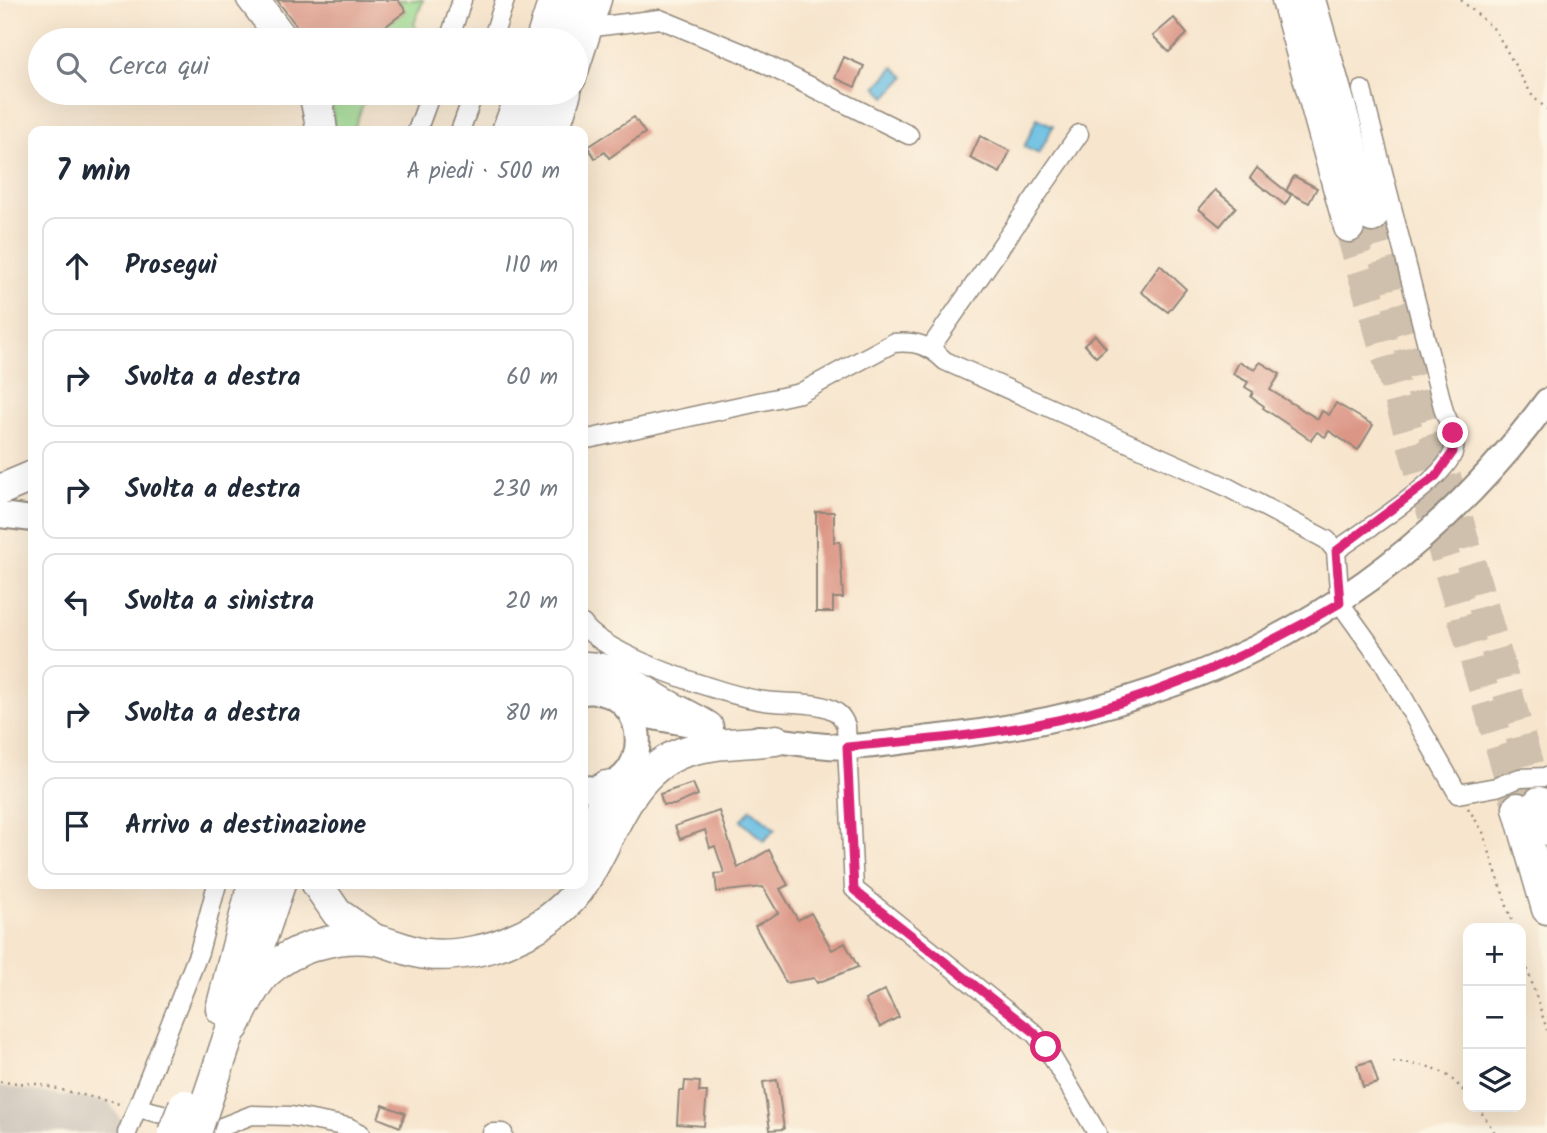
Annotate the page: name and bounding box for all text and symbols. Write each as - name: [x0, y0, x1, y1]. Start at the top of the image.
- search box: [28, 28, 588, 105]
- text: Cerca qui: [108, 46, 209, 88]
- icon: search: [52, 48, 90, 86]
- text: 7 min: [56, 148, 131, 196]
- text: A piedi · 500 m: [406, 154, 560, 190]
- text: Prosegui: [125, 245, 217, 287]
- icon: ahead: [58, 247, 96, 285]
- text: 110 m: [505, 248, 558, 284]
- text: Svolta a destra: [125, 357, 301, 399]
- icon: right: [58, 359, 96, 397]
- text: 60 m: [506, 360, 558, 396]
- route end: [1437, 417, 1468, 448]
- text: Svolta a destra: [125, 469, 301, 511]
- icon: right: [58, 471, 96, 509]
- text: 230 m: [492, 472, 558, 508]
- text: Svolta a sinistra: [125, 581, 314, 623]
- icon: left: [58, 583, 96, 621]
- text: 20 m: [506, 584, 558, 620]
- text: Svolta a destra: [125, 693, 301, 735]
- icon: right: [58, 695, 96, 733]
- text: 80 m: [505, 696, 558, 732]
- text: Arrivo a destinazione: [125, 805, 366, 847]
- icon: arrive: [58, 807, 96, 845]
- map controls: [1463, 923, 1526, 1112]
- button: +: [1463, 923, 1526, 986]
- button: −: [1463, 986, 1526, 1049]
- route start: [1030, 1031, 1061, 1062]
- button: layers: [1463, 1049, 1526, 1112]

